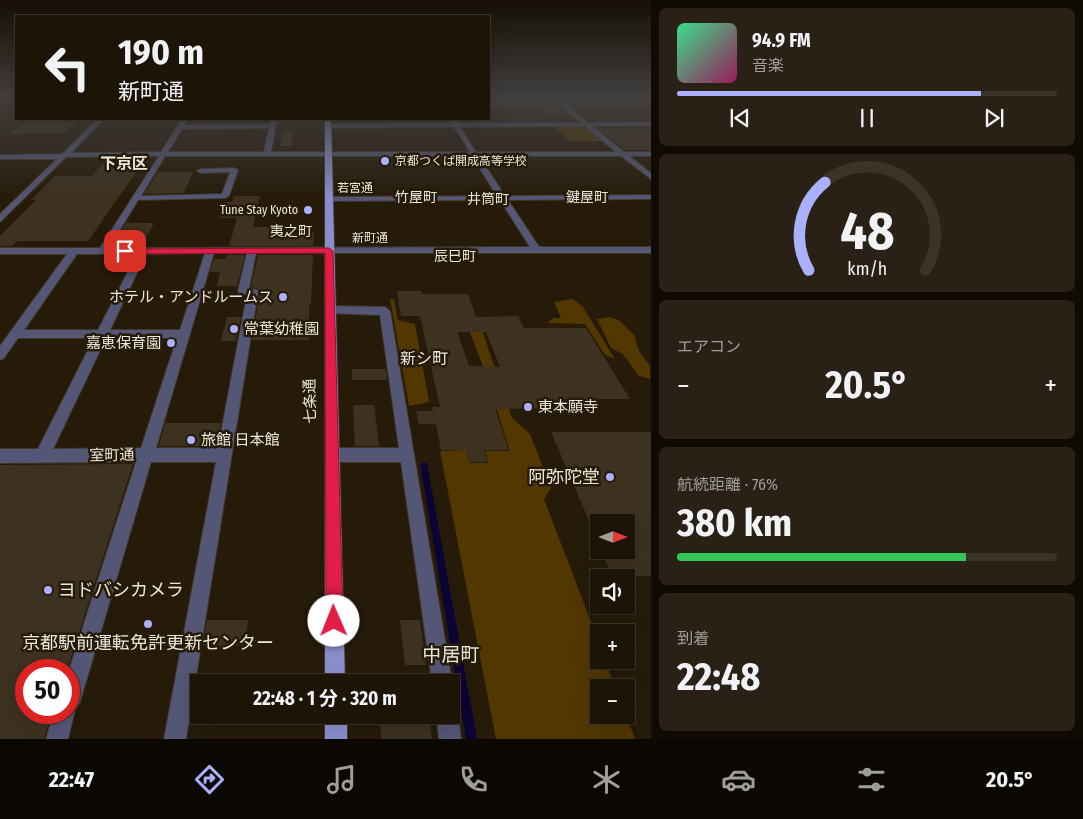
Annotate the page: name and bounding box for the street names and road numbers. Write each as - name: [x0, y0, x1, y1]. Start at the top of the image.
- street label: 若宮通: [337, 181, 373, 195]
- street label: 新町通: [352, 231, 388, 245]
- street label: 七条通: [301, 378, 319, 424]
- street label: 室町通: [89, 446, 135, 464]

